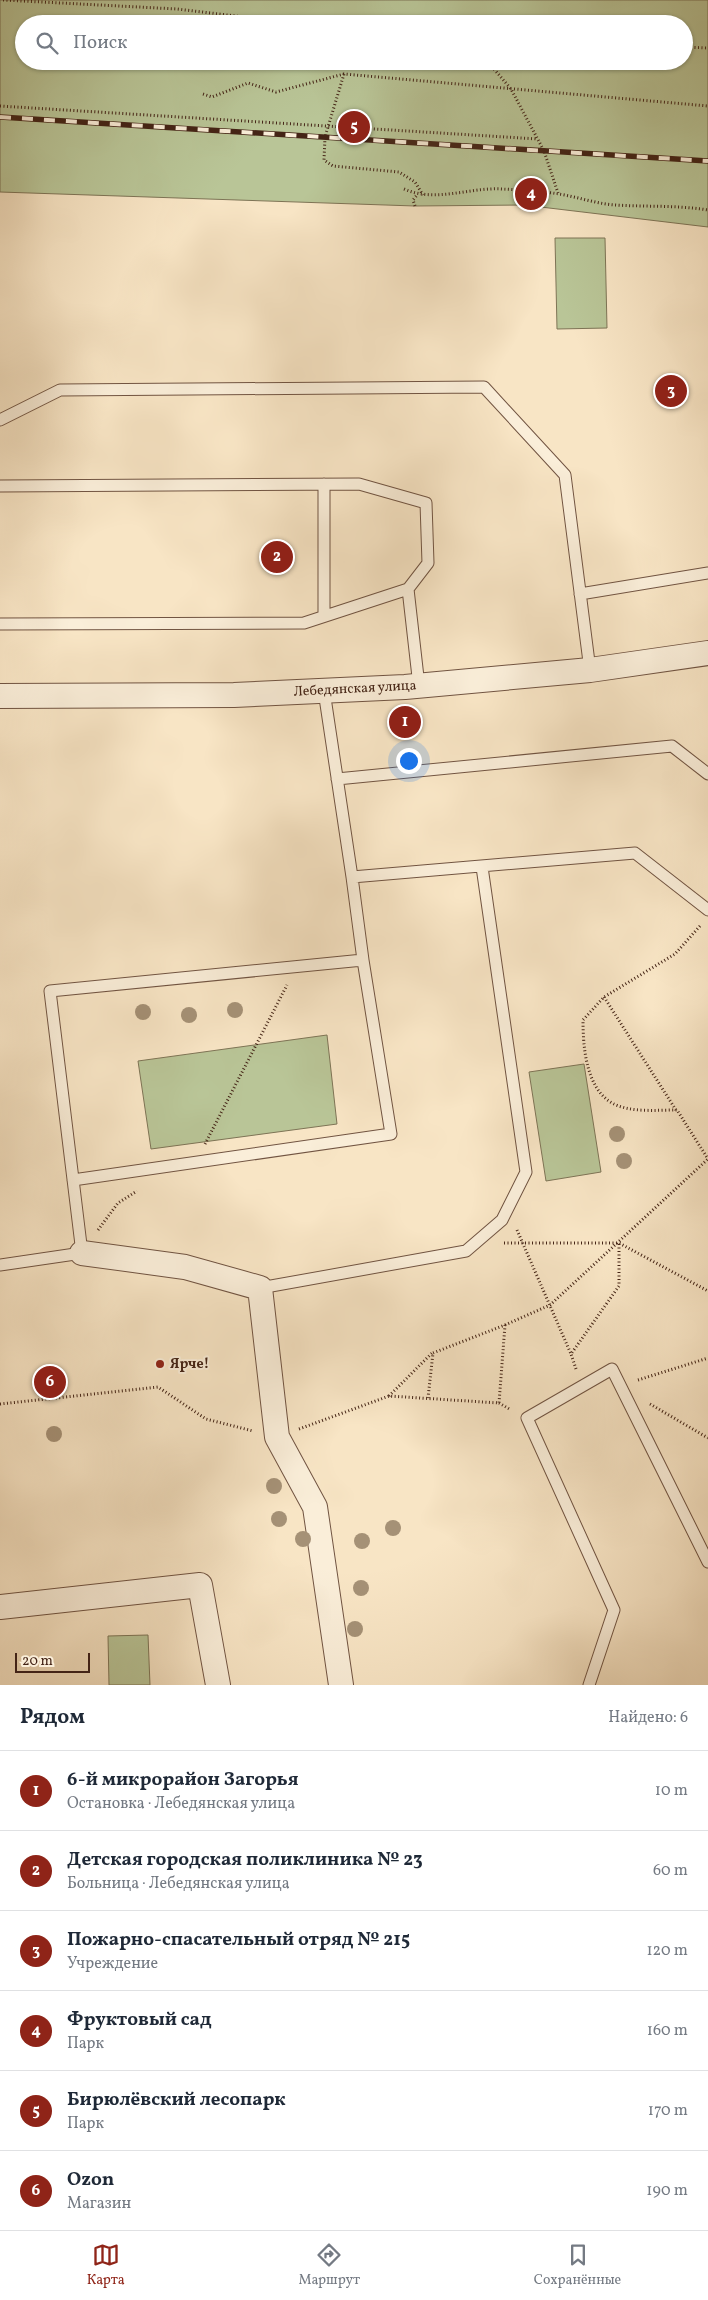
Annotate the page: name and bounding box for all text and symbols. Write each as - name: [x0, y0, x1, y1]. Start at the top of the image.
- search box: [15, 15, 693, 70]
- icon: search: [33, 29, 61, 57]
- text: Поиск: [73, 30, 127, 56]
- pin: 5: [338, 108, 370, 146]
- pin: 4: [515, 175, 547, 213]
- pin: 3: [655, 372, 687, 410]
- pin: 2: [261, 538, 293, 576]
- street label: Лебедянская улица: [293, 676, 417, 702]
- pin: 1: [389, 703, 421, 741]
- your location: [396, 748, 422, 774]
- place label: Ярче!: [170, 1355, 209, 1374]
- marker: Ярче!: [154, 1358, 166, 1370]
- pin: 6: [34, 1363, 66, 1401]
- scale bar: [15, 1650, 90, 1673]
- text: 20 m: [22, 1652, 53, 1671]
- text: Рядом: [20, 1703, 85, 1732]
- text: Найдено: 6: [608, 1707, 688, 1729]
- text: 6-й микрорайон Загорья: [67, 1767, 299, 1793]
- text: 1: [33, 1780, 39, 1802]
- text: 10 m: [655, 1780, 688, 1802]
- text: Остановка · Лебедянская улица: [67, 1793, 295, 1815]
- text: Детская городская поликлиника № 23: [67, 1847, 423, 1873]
- text: 2: [32, 1860, 40, 1882]
- text: 60 m: [653, 1860, 688, 1882]
- text: Больница · Лебедянская улица: [67, 1873, 290, 1895]
- text: Пожарно-спасательный отряд № 215: [67, 1927, 410, 1953]
- text: 3: [32, 1940, 40, 1962]
- text: 120 m: [646, 1940, 688, 1962]
- text: Учреждение: [67, 1953, 158, 1975]
- text: Фруктовый сад: [67, 2007, 212, 2033]
- text: 4: [31, 2020, 41, 2042]
- text: 160 m: [647, 2020, 688, 2042]
- text: Парк: [67, 2033, 104, 2055]
- text: Бирюлёвский лесопарк: [67, 2087, 286, 2113]
- text: 5: [32, 2100, 40, 2122]
- text: 170 m: [648, 2100, 688, 2122]
- text: Парк: [67, 2113, 104, 2135]
- text: Ozon: [67, 2167, 114, 2193]
- text: 6: [32, 2180, 40, 2202]
- text: 190 m: [646, 2180, 688, 2202]
- text: Магазин: [67, 2193, 131, 2215]
- tab: Карта: [87, 2241, 125, 2290]
- tab: Маршрут: [298, 2241, 360, 2290]
- tab: Сохранённые: [534, 2241, 621, 2290]

